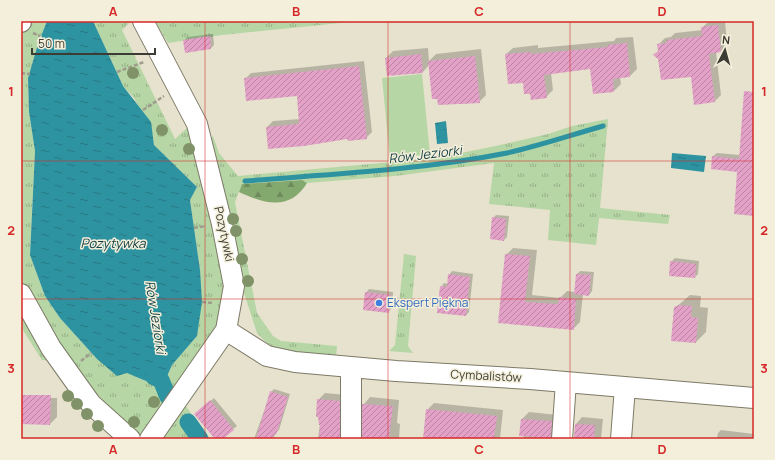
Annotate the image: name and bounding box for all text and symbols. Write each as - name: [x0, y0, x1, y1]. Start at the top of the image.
- text: A: [109, 2, 118, 20]
- text: B: [292, 2, 300, 20]
- text: C: [474, 2, 484, 20]
- text: D: [657, 2, 667, 20]
- scale bar: [32, 30, 155, 56]
- north arrow: [705, 30, 745, 70]
- text: N: [721, 32, 731, 47]
- text: 50 m: [38, 35, 65, 52]
- text: 1: [8, 82, 14, 100]
- text: 1: [761, 82, 767, 100]
- water label: Rów Jeziorki: [387, 140, 465, 167]
- street label: Pozytywki: [210, 205, 239, 263]
- text: 2: [7, 221, 15, 239]
- text: 2: [760, 221, 768, 239]
- water label: Pozytywka: [81, 234, 146, 252]
- water label: Rów Jeziorki: [141, 279, 171, 357]
- place label: Ekspert Piękna: [387, 294, 468, 311]
- marker: Ekspert Piękna: [374, 298, 384, 308]
- text: 3: [7, 359, 15, 377]
- text: 3: [760, 359, 768, 377]
- street label: Cymbalistów: [450, 365, 522, 386]
- text: A: [109, 440, 118, 458]
- text: B: [292, 440, 300, 458]
- text: C: [474, 440, 484, 458]
- text: D: [657, 440, 667, 458]

